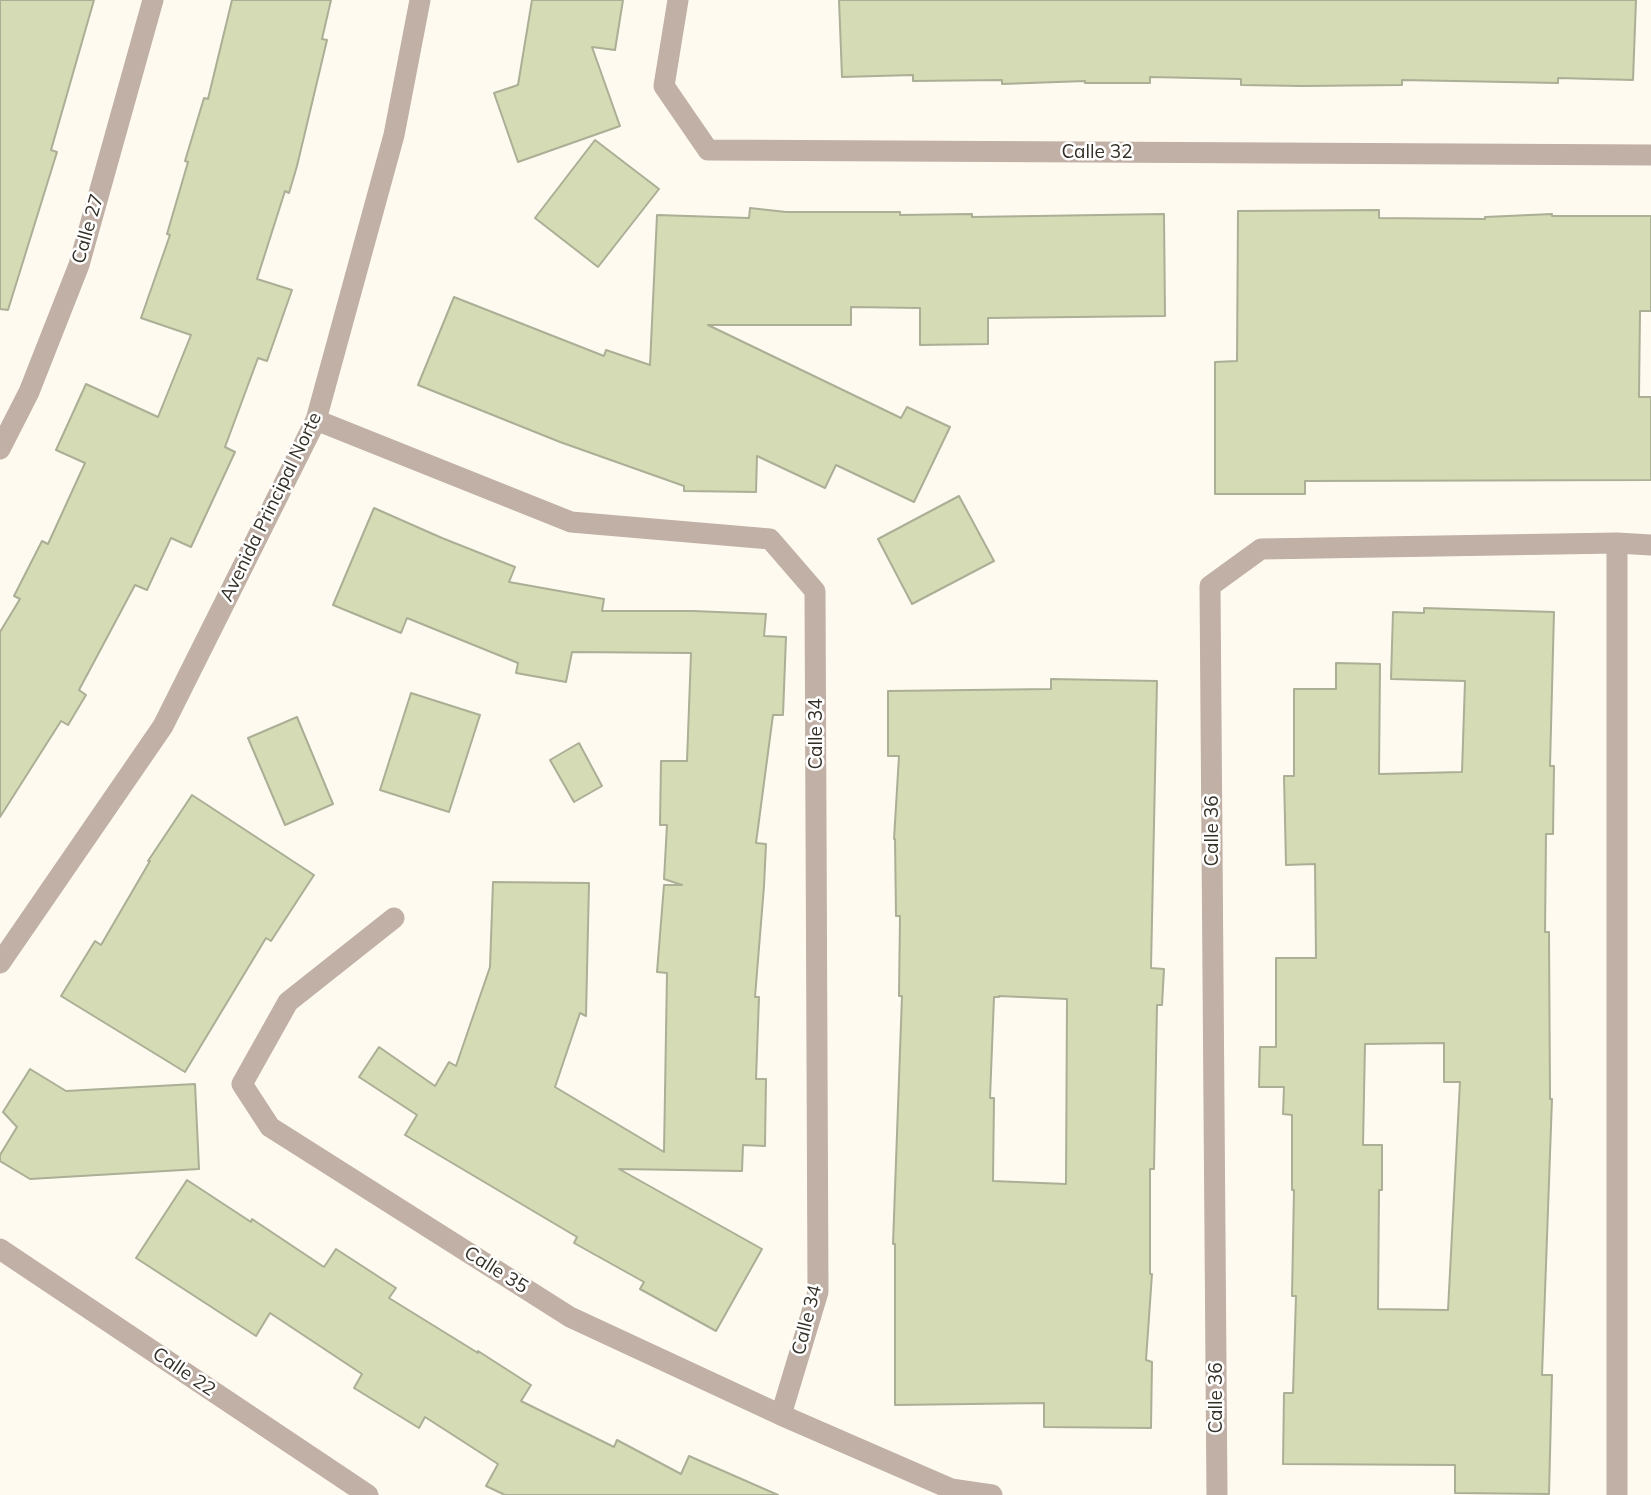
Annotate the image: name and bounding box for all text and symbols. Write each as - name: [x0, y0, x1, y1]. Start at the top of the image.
- street label: Calle 32: [1061, 141, 1133, 163]
- street label: Calle 27: [67, 192, 109, 266]
- street label: Avenida Principal Norte: [215, 409, 327, 605]
- street label: Calle 34: [805, 698, 827, 770]
- street label: Calle 36: [1201, 795, 1223, 867]
- street label: Calle 35: [460, 1241, 532, 1299]
- street label: Calle 34: [787, 1283, 827, 1357]
- street label: Calle 22: [148, 1343, 220, 1401]
- street label: Calle 36: [1205, 1362, 1227, 1434]

